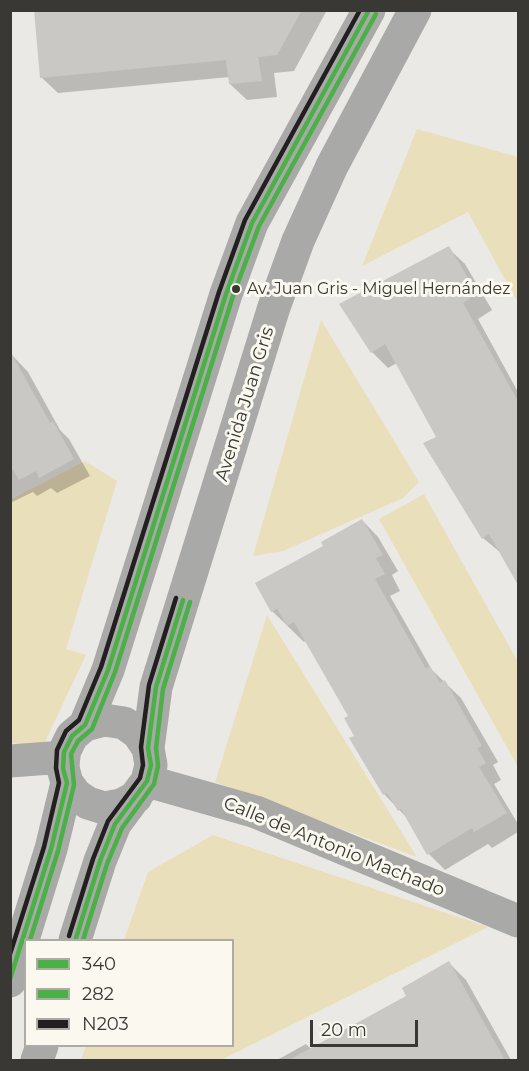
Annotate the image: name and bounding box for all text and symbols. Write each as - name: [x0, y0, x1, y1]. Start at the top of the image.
- place label: Av. Juan Gris - Miguel Hernández: [247, 279, 510, 299]
- marker: Av. Juan Gris - Miguel Hernández: [230, 283, 242, 295]
- street label: Avenida Juan Gris: [211, 324, 279, 484]
- street label: Calle de Antonio Machado: [220, 793, 448, 901]
- legend: [24, 939, 234, 1047]
- text: 340: [82, 953, 116, 975]
- text: 282: [82, 983, 114, 1005]
- scale bar: [313, 1008, 421, 1046]
- text: N203: [82, 1013, 129, 1035]
- text: 20 m: [321, 1019, 367, 1041]

